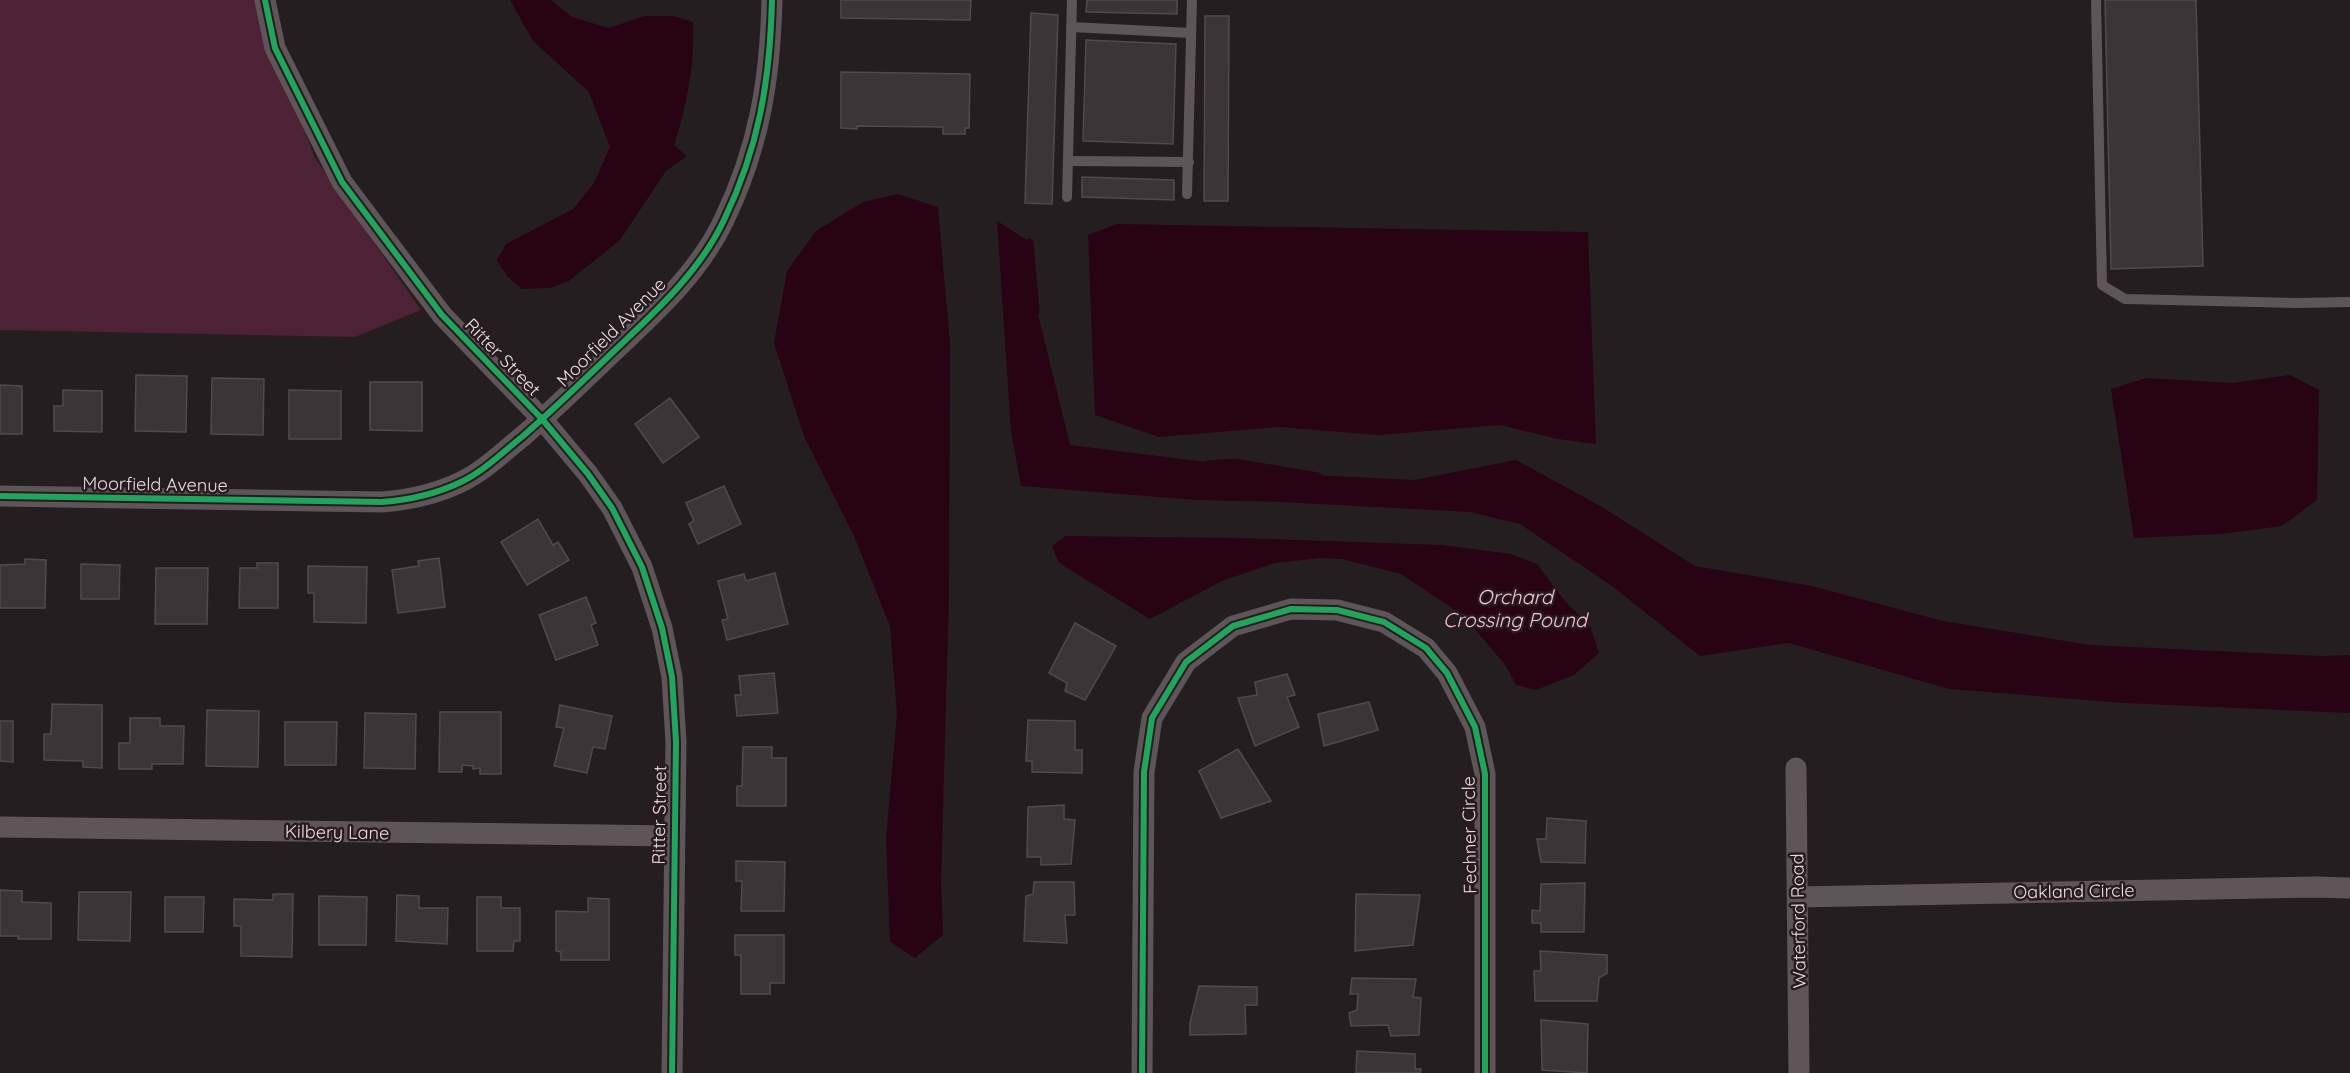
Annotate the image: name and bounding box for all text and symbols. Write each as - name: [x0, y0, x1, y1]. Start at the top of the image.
- street label: Moorfield Avenue: [551, 272, 671, 392]
- street label: Ritter Street: [460, 313, 546, 401]
- street label: Moorfield Avenue: [82, 471, 228, 497]
- water label: Orchard Crossing Pound: [1443, 584, 1590, 632]
- street label: Ritter Street: [647, 765, 671, 865]
- street label: Fechner Circle: [1456, 776, 1482, 894]
- street label: Kilbery Lane: [285, 820, 389, 844]
- street label: Waterford Road: [1785, 853, 1811, 989]
- street label: Oakland Circle: [2013, 878, 2135, 904]

